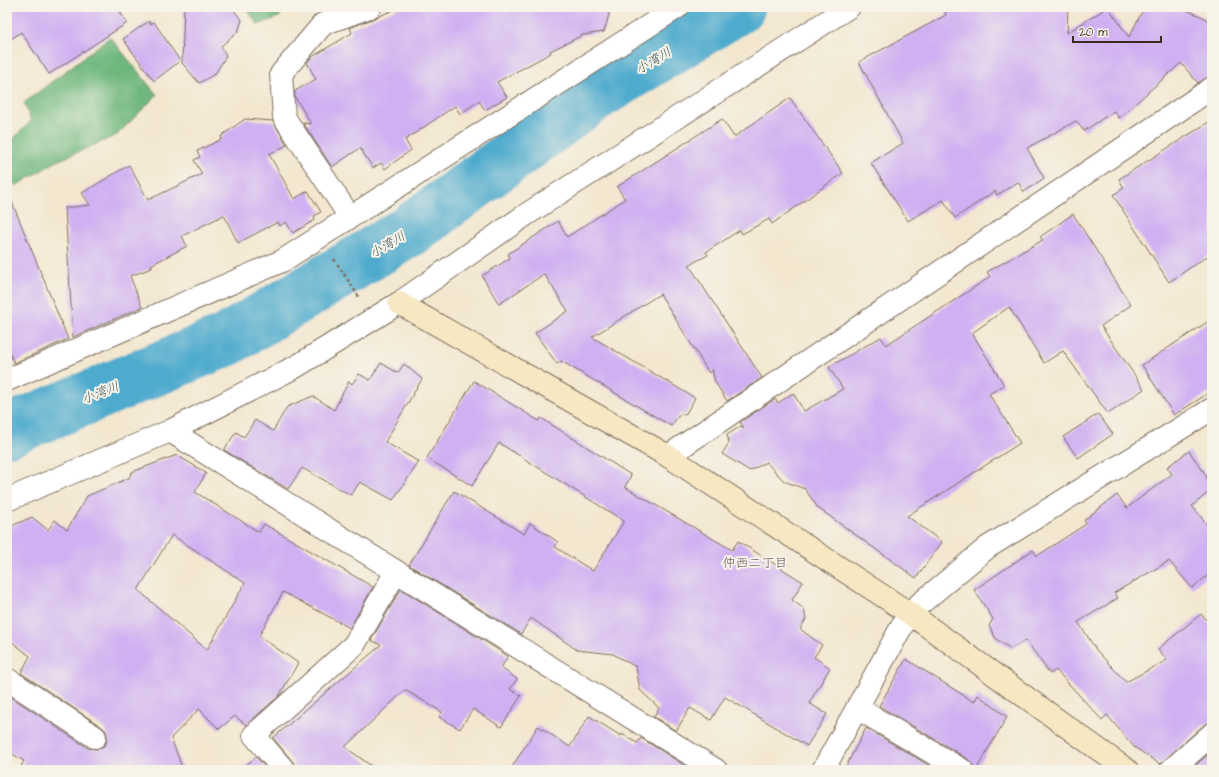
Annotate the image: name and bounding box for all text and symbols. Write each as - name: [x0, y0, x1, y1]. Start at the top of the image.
- scale bar: [1073, 18, 1161, 44]
- text: 20 m: [1079, 24, 1108, 41]
- water label: 小湾川: [632, 43, 675, 79]
- water label: 小湾川: [366, 227, 409, 263]
- water label: 小湾川: [79, 377, 122, 409]
- district label: 仲西二丁目: [722, 554, 788, 572]

